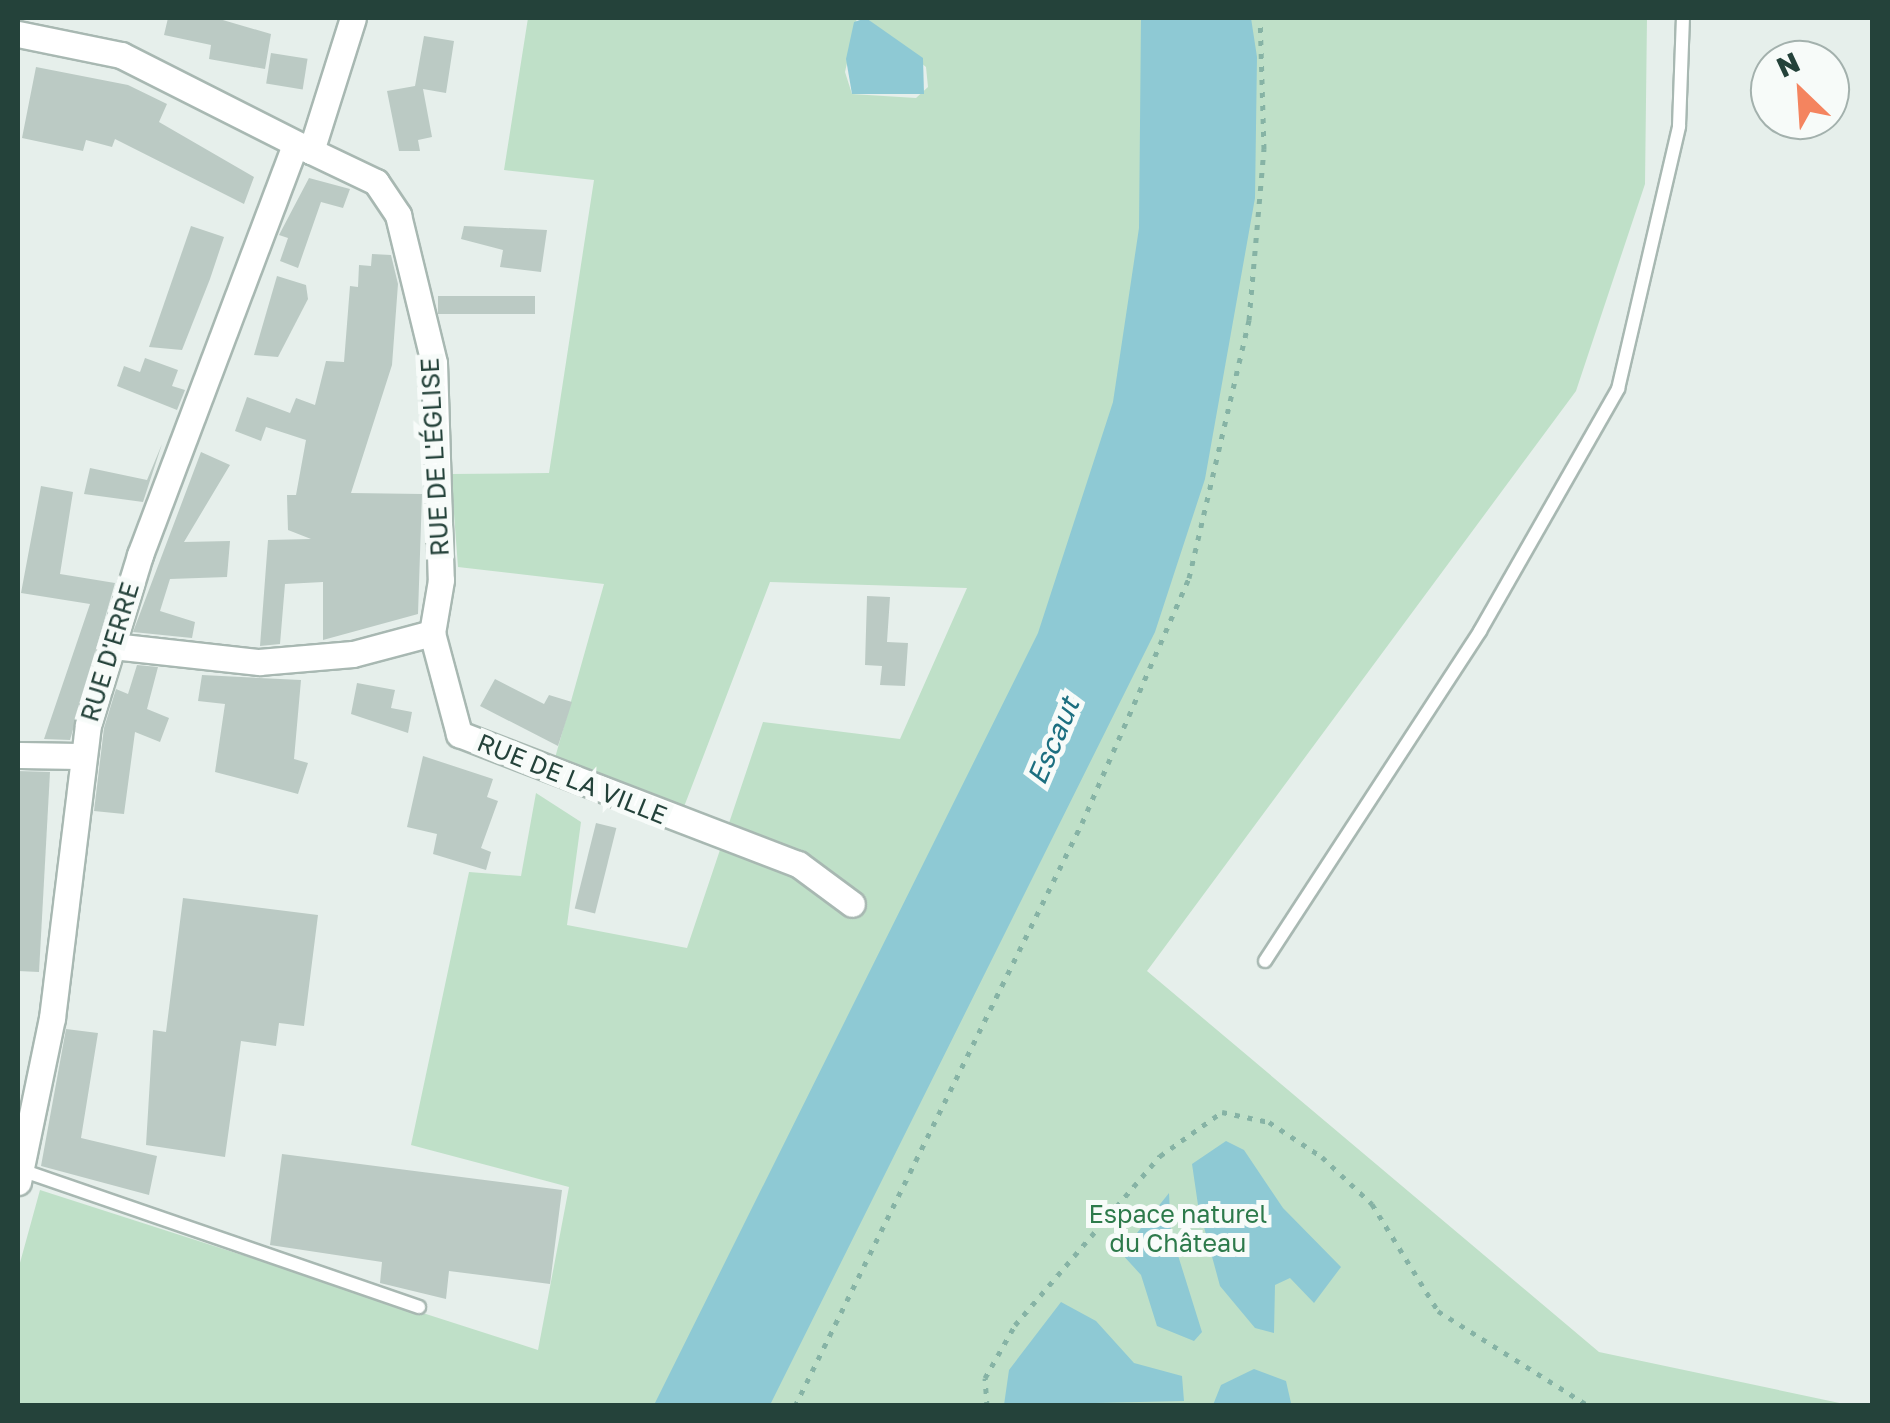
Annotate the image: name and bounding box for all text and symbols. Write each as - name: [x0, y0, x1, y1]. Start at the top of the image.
- north arrow: [1750, 40, 1850, 140]
- text: N: [1771, 45, 1805, 84]
- street label: RUE DE L'ÉGLISE: [415, 357, 455, 557]
- street label: RUE D'ERRE: [75, 579, 145, 725]
- water label: Escaut: [1020, 692, 1086, 790]
- street label: RUE DE LA VILLE: [473, 727, 671, 831]
- park label: Espace naturel du Château: [1089, 1200, 1267, 1259]

